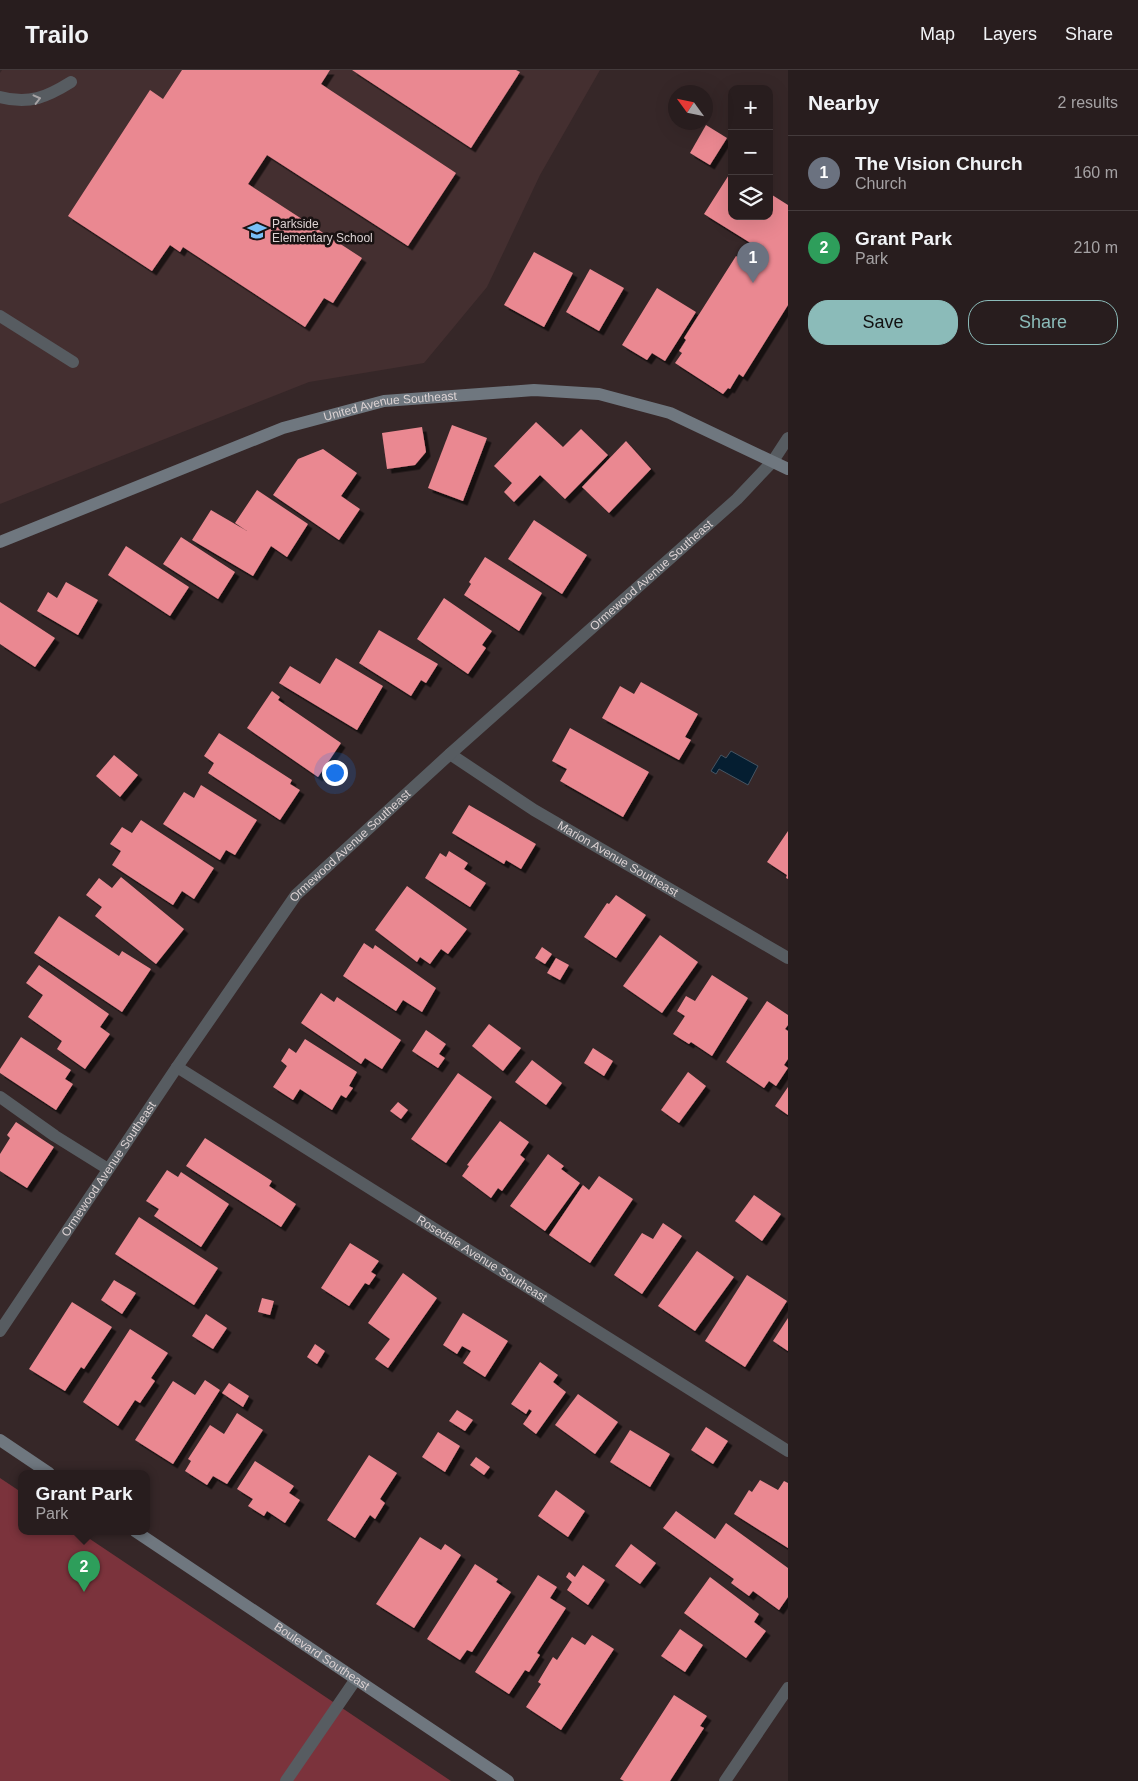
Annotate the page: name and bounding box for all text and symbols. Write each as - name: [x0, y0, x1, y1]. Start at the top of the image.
- text: Trailo: [25, 21, 89, 48]
- text: Map: [920, 24, 955, 44]
- text: Layers: [983, 24, 1037, 44]
- text: Share: [1065, 24, 1113, 44]
- north arrow: [668, 85, 713, 130]
- map controls: [728, 85, 773, 220]
- button: +: [728, 85, 773, 130]
- text: Nearby: [808, 91, 879, 114]
- one-way arrow: [33, 94, 42, 105]
- text: 2 results: [1058, 94, 1118, 111]
- button: −: [728, 130, 773, 175]
- text: The Vision Church: [855, 153, 1023, 174]
- text: 1: [820, 164, 828, 181]
- text: 160 m: [1074, 164, 1118, 181]
- button: layers: [728, 175, 773, 220]
- text: Church: [855, 175, 907, 192]
- place label: Parkside Elementary School: [272, 217, 373, 245]
- school or university icon: Parkside Elementary School: [246, 220, 268, 242]
- text: Grant Park: [855, 228, 952, 249]
- text: 2: [820, 239, 828, 256]
- text: 210 m: [1074, 239, 1118, 256]
- pin: 1: [737, 242, 769, 283]
- text: Park: [855, 250, 888, 267]
- button: Save: [808, 300, 958, 345]
- button: Share: [968, 300, 1118, 345]
- street label: United Avenue Southeast: [322, 389, 458, 424]
- street label: Ormewood Avenue Southeast: [587, 517, 716, 633]
- your location: [322, 760, 348, 786]
- street label: Ormewood Avenue Southeast: [286, 786, 414, 905]
- street label: Marion Avenue Southeast: [555, 818, 681, 900]
- street label: Ormewood Avenue Southeast: [58, 1098, 159, 1239]
- street label: Rosedale Avenue Southeast: [414, 1212, 550, 1305]
- popup: [18, 1470, 150, 1535]
- text: Grant Park: [35, 1483, 133, 1504]
- text: Park: [35, 1505, 68, 1522]
- pin: 2: [68, 1551, 100, 1592]
- street label: Boulevard Southeast: [272, 1619, 373, 1694]

